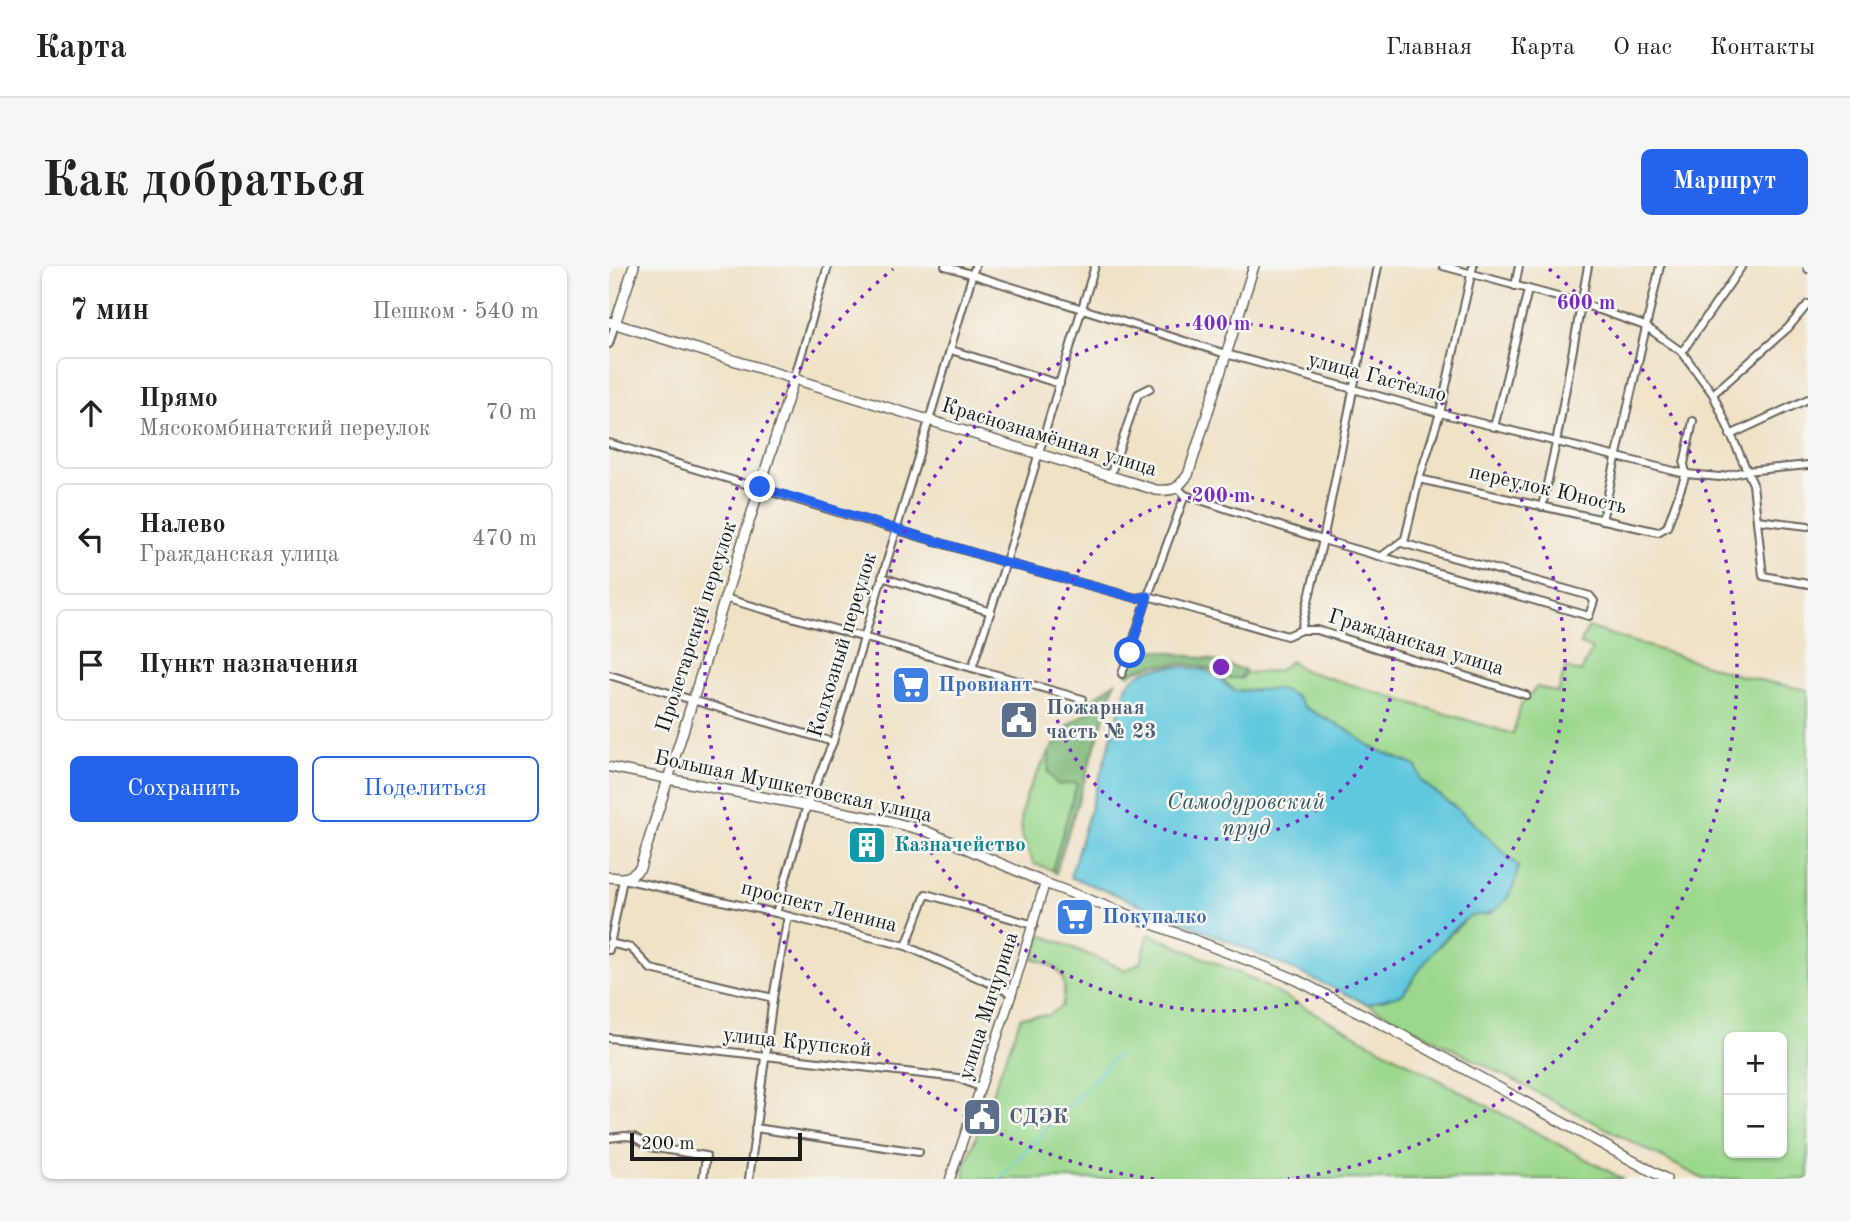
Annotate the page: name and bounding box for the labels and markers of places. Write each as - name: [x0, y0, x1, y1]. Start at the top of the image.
- centre of rings: [1209, 655, 1233, 679]
- supermarket icon: Провиант: [890, 664, 932, 706]
- place label: Провиант: [938, 675, 1032, 696]
- place label: Пожарная часть № 23: [1046, 698, 1156, 743]
- public building icon: Пожарная часть № 23: [998, 699, 1040, 741]
- building icon: Казначейство: [846, 824, 888, 866]
- place label: Казначейство: [894, 835, 1026, 856]
- supermarket icon: Покупалко: [1054, 896, 1096, 938]
- place label: Покупалко: [1102, 907, 1207, 928]
- public building icon: СДЭК: [961, 1096, 1003, 1138]
- place label: СДЭК: [1009, 1107, 1068, 1128]

